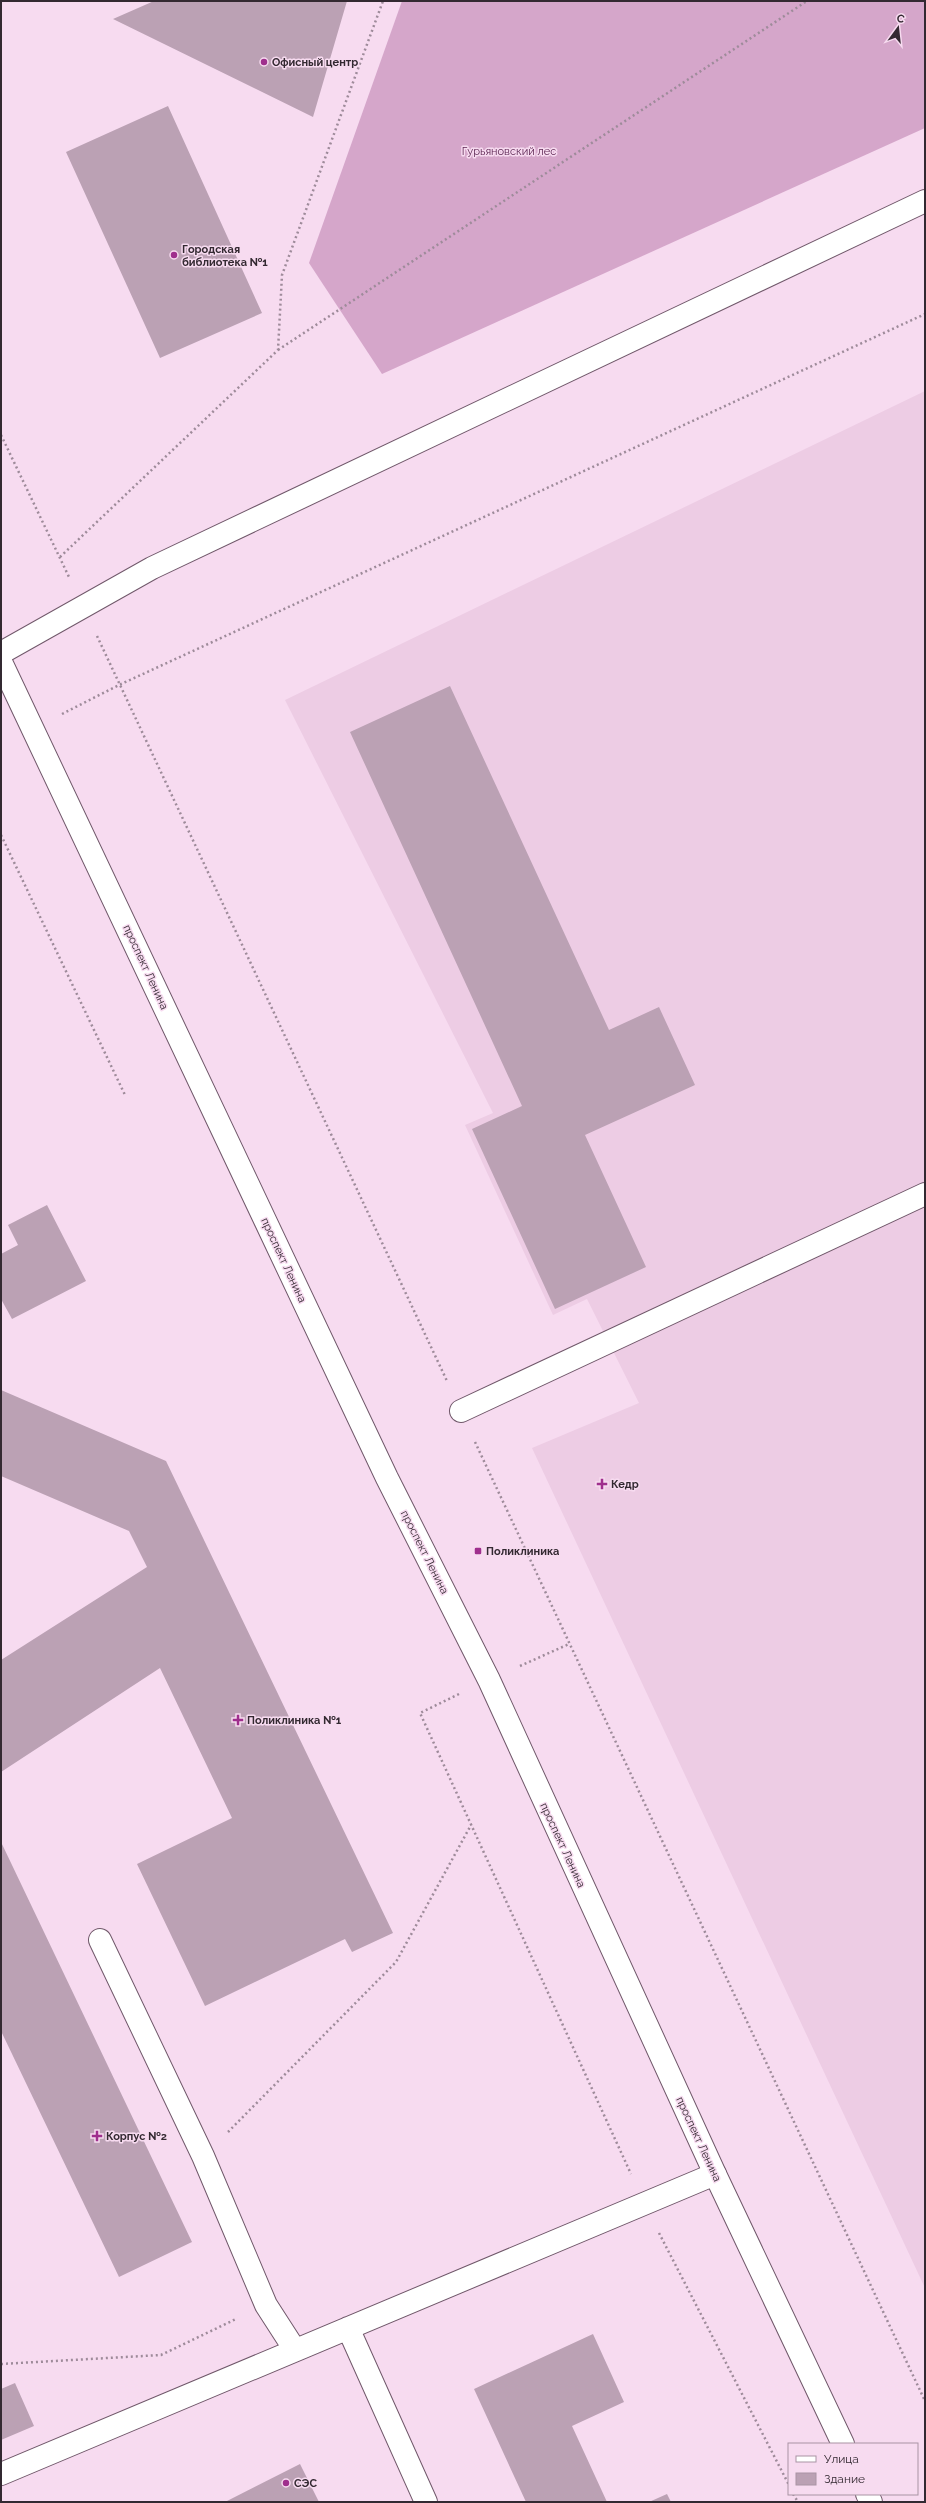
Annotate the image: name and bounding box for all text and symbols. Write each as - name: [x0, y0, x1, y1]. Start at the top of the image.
- north arrow: [878, 8, 918, 48]
- text: С: [895, 12, 906, 26]
- place label: Офисный центр: [272, 56, 358, 69]
- marker: Офисный центр: [259, 57, 269, 67]
- park label: Гурьяновский лес: [462, 145, 556, 158]
- place label: Городская библиотека №1: [182, 243, 268, 269]
- marker: Городская библиотека №1: [169, 250, 179, 260]
- street label: проспект Ленина: [120, 923, 171, 1012]
- street label: проспект Ленина: [258, 1216, 309, 1305]
- marker: Кедр: [596, 1478, 608, 1490]
- place label: Кедр: [611, 1478, 639, 1491]
- street label: проспект Ленина: [398, 1508, 451, 1596]
- place label: Поликлиника: [486, 1545, 559, 1558]
- marker: Поликлиника: [473, 1546, 483, 1556]
- marker: Поликлиника №1: [232, 1714, 244, 1726]
- place label: Поликлиника №1: [247, 1714, 342, 1727]
- street label: проспект Ленина: [537, 1801, 588, 1890]
- street label: проспект Ленина: [673, 2095, 724, 2184]
- marker: Корпус №2: [91, 2130, 103, 2142]
- place label: Корпус №2: [106, 2130, 167, 2143]
- legend: [788, 2443, 918, 2495]
- text: Улица: [824, 2452, 859, 2466]
- text: Здание: [824, 2472, 865, 2486]
- place label: СЭС: [294, 2477, 317, 2490]
- marker: СЭС: [281, 2478, 291, 2488]

